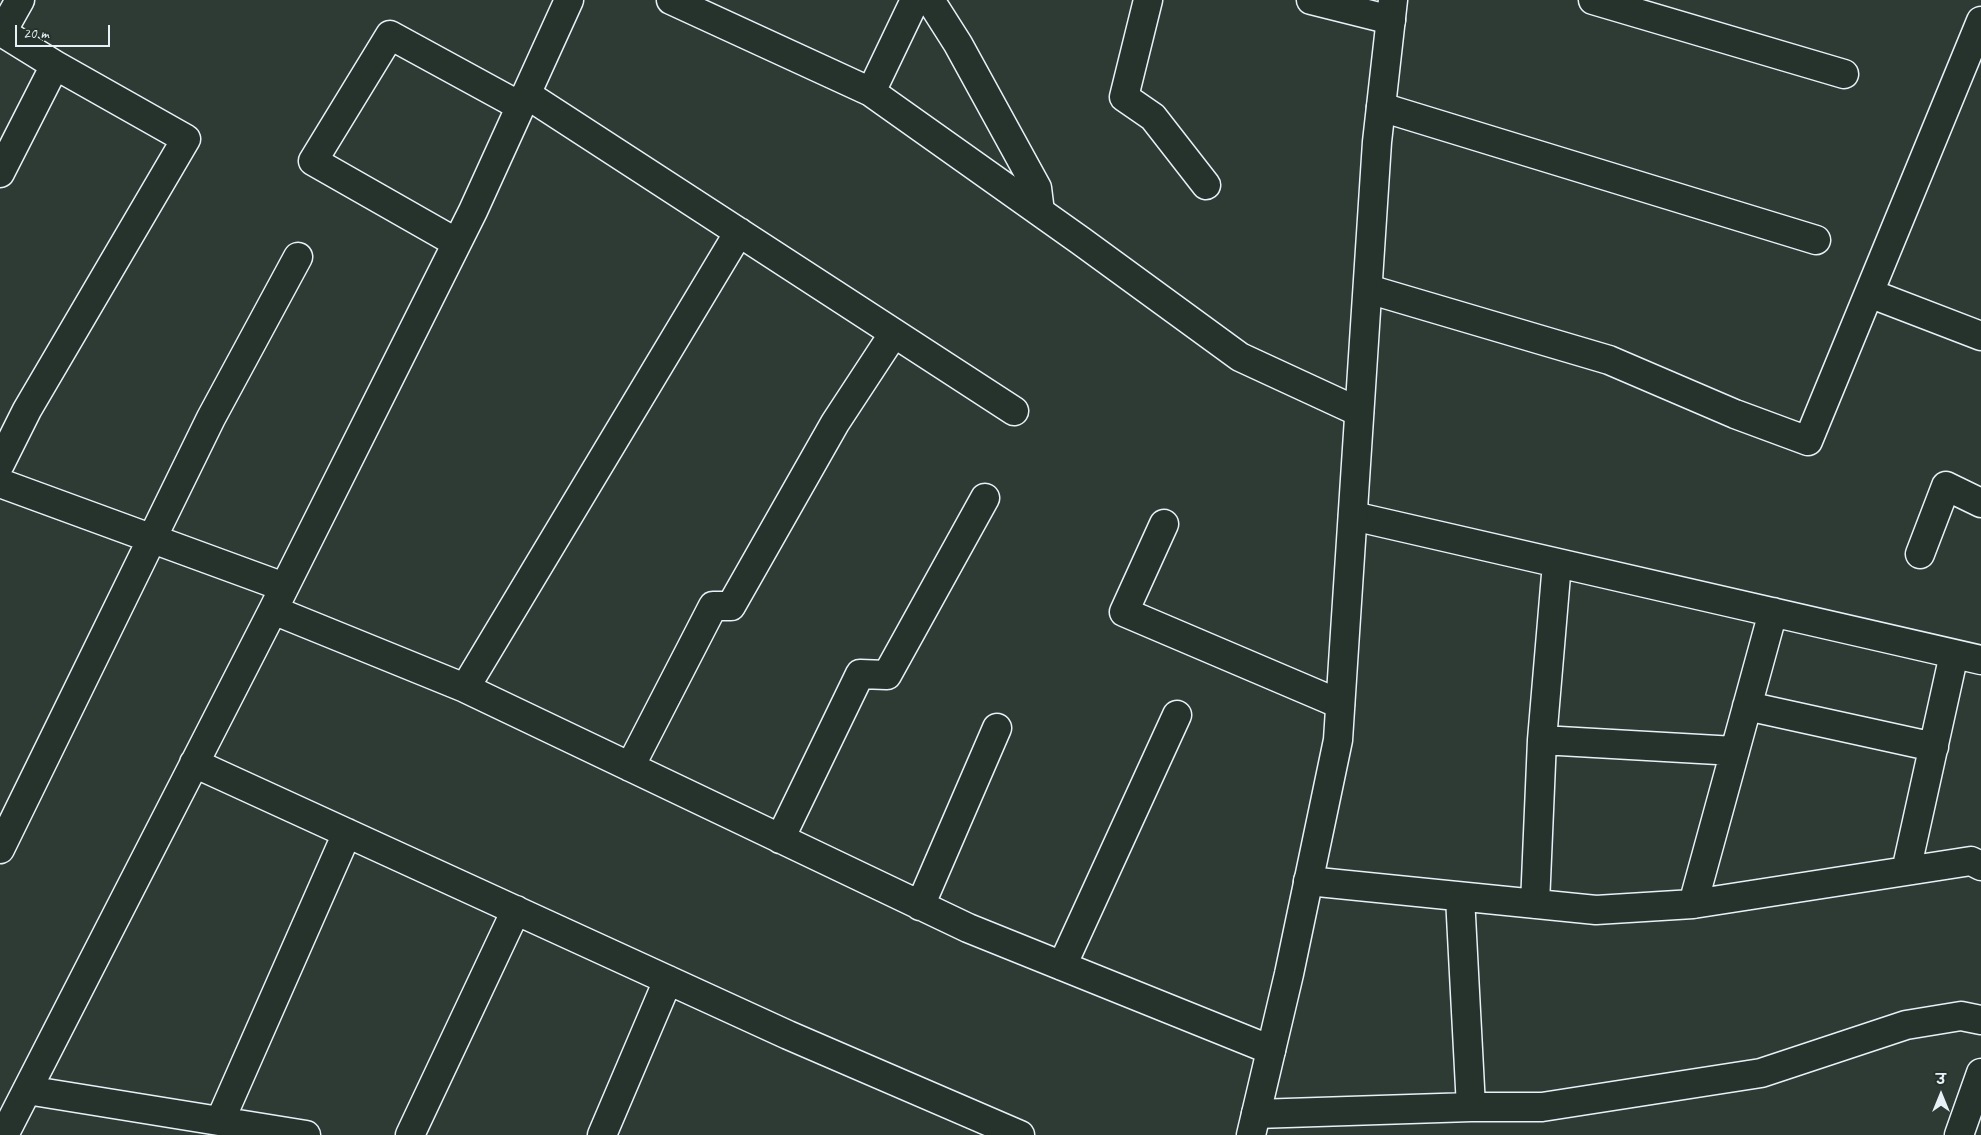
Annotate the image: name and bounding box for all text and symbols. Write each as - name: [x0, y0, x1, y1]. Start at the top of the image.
- scale bar: [18, 15, 112, 47]
- text: 20 m: [23, 24, 49, 43]
- north arrow: [1916, 1070, 1966, 1120]
- text: उ: [1936, 1071, 1946, 1088]

